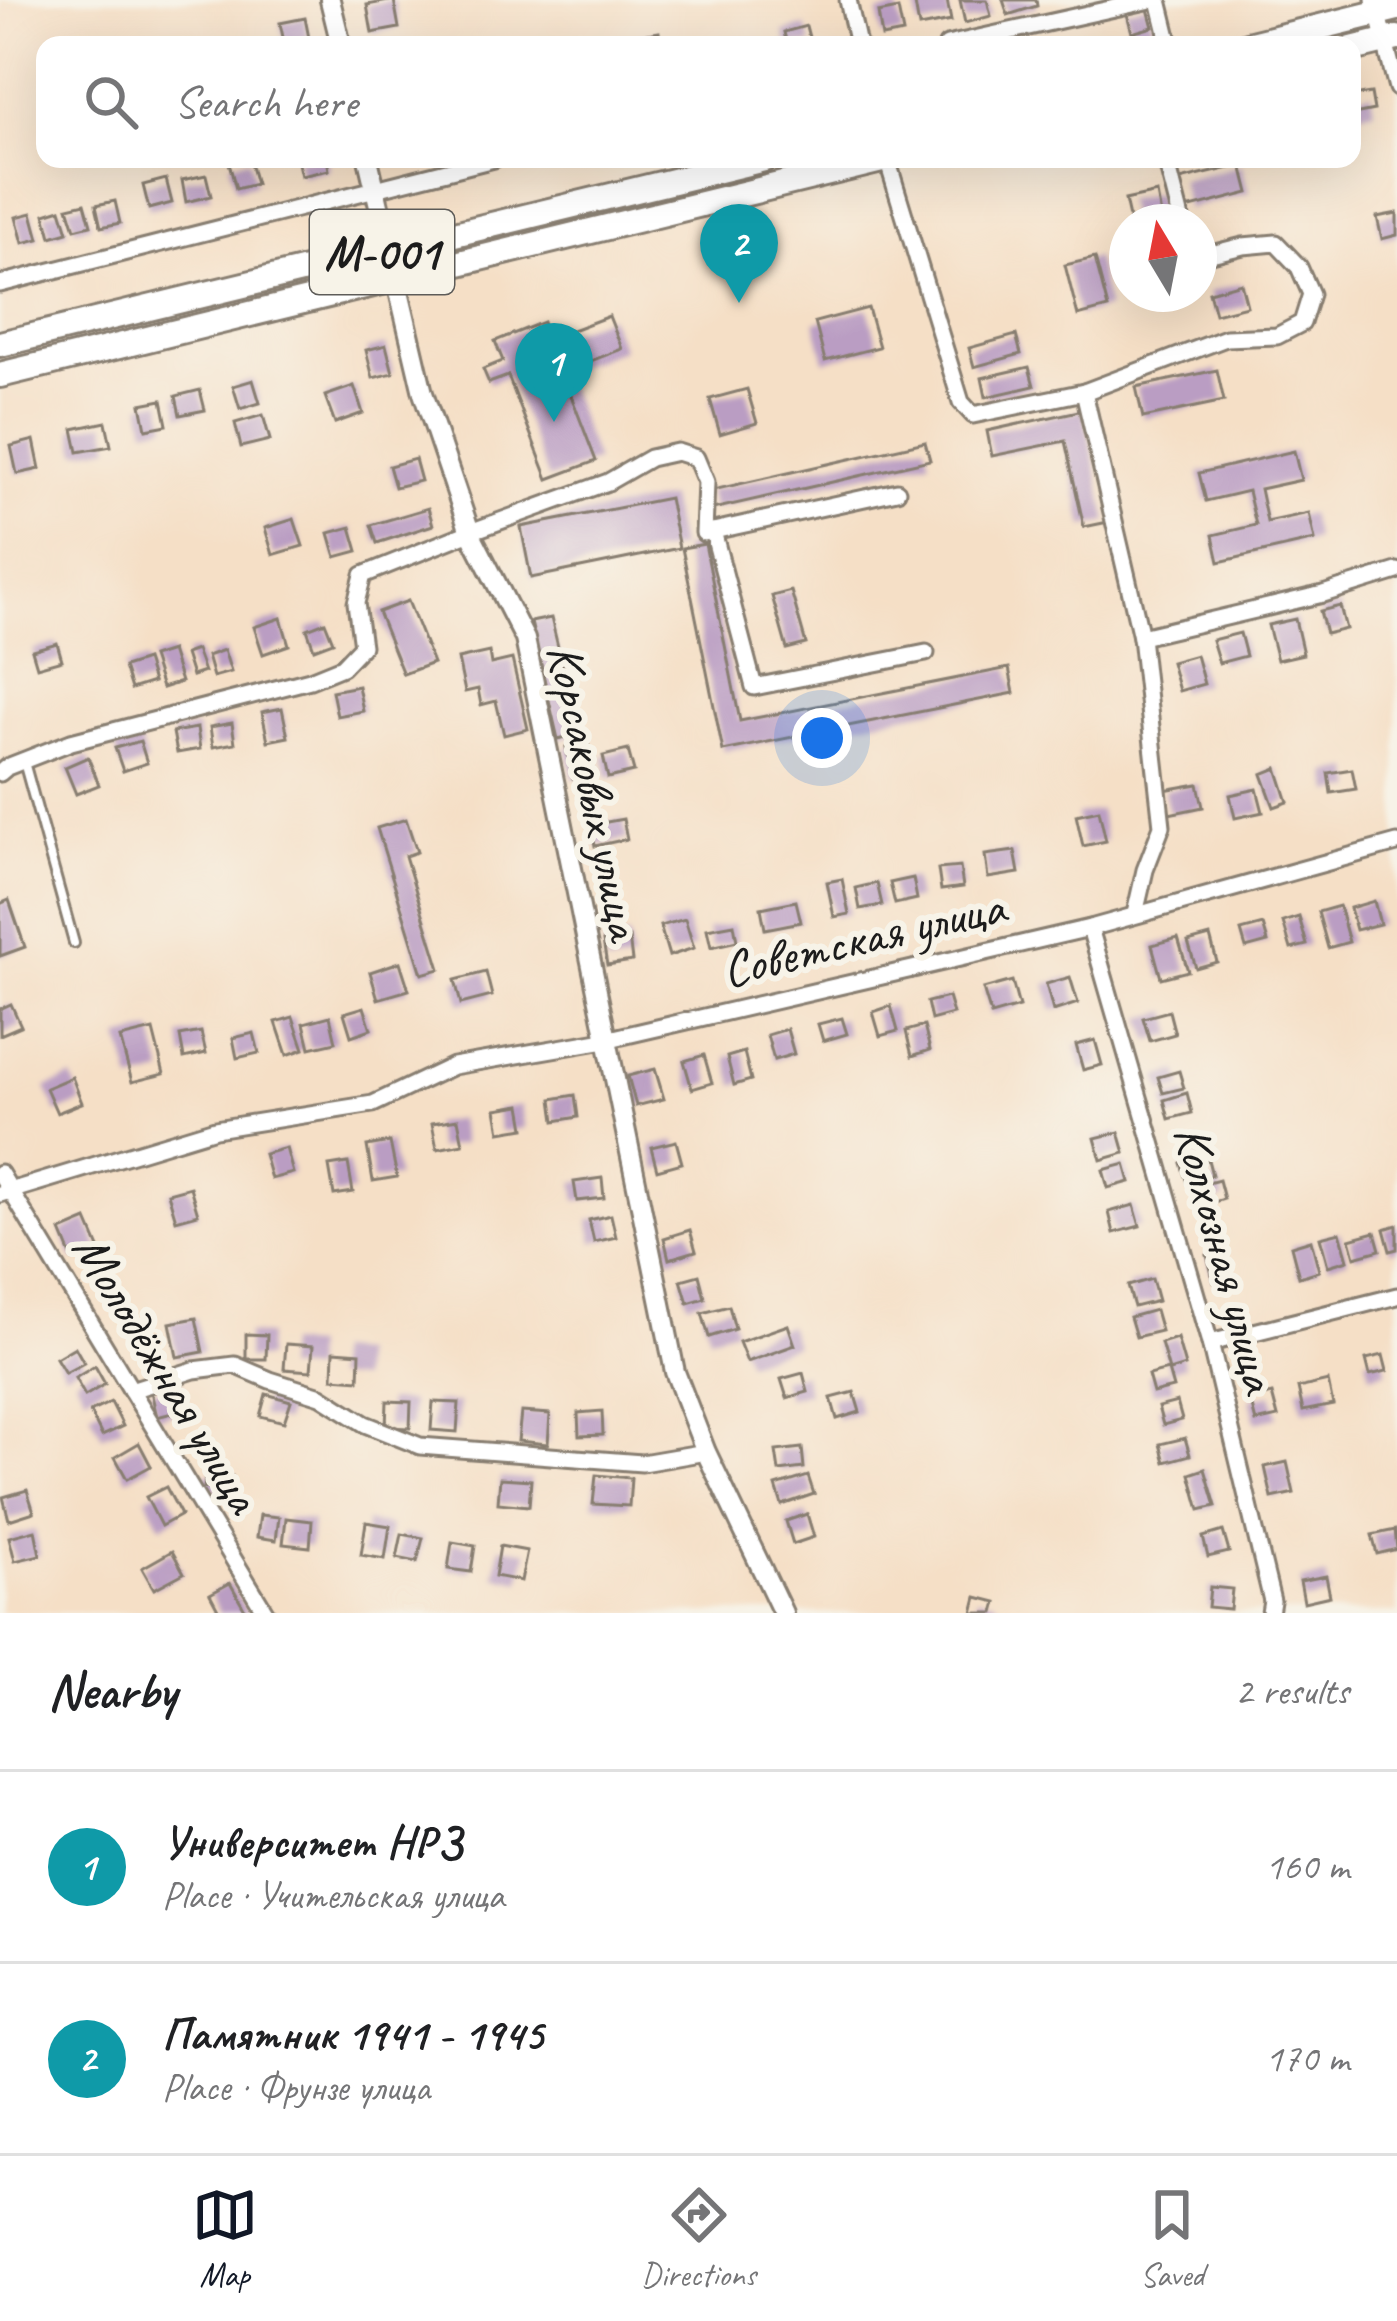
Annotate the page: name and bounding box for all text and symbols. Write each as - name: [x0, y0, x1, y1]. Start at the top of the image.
- search box: [36, 36, 1361, 168]
- icon: search: [78, 69, 144, 135]
- text: Search here: [174, 74, 357, 131]
- pin: 2: [700, 204, 778, 303]
- north arrow: [1109, 204, 1217, 312]
- road number: M-001: [310, 210, 454, 294]
- pin: 1: [515, 323, 593, 422]
- street label: Корсаковых улица: [533, 638, 658, 949]
- your location: [792, 708, 852, 768]
- street label: Советская улица: [716, 874, 1014, 1002]
- street label: Колхозная улица: [1160, 1118, 1293, 1402]
- street label: Молодёжная улица: [59, 1221, 277, 1527]
- text: Nearby: [48, 1659, 176, 1723]
- text: 2 results: [1235, 1667, 1349, 1716]
- text: Университет НРЗ: [162, 1814, 464, 1871]
- text: 1: [78, 1842, 96, 1891]
- text: 160 m: [1265, 1842, 1349, 1891]
- text: Place · Учительская улица: [162, 1871, 504, 1920]
- text: Памятник 1941 - 1945: [162, 2006, 543, 2063]
- text: 2: [78, 2034, 96, 2083]
- text: 170 m: [1265, 2034, 1349, 2083]
- text: Place · Фрунзе улица: [162, 2063, 430, 2112]
- tab: Map: [192, 2182, 258, 2296]
- tab: Directions: [641, 2182, 756, 2296]
- tab: Saved: [1139, 2182, 1205, 2296]

